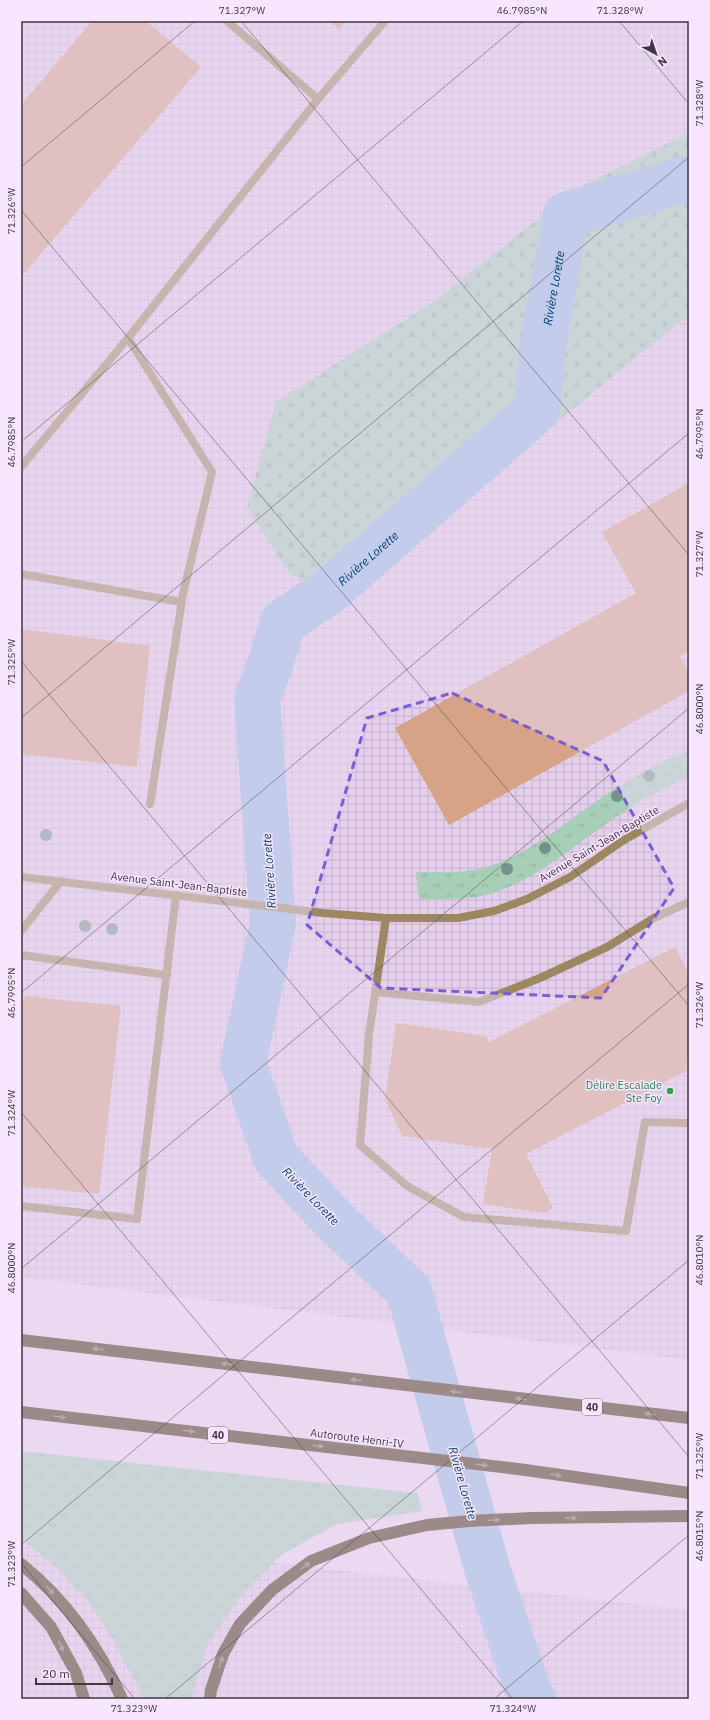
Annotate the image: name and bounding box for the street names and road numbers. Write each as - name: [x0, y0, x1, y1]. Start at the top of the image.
- street label: Avenue Saint-Jean-Baptiste: [536, 803, 662, 885]
- street label: Avenue Saint-Jean-Baptiste: [110, 869, 248, 899]
- road number: 40: [582, 1399, 602, 1415]
- street label: Autoroute Henri-IV: [309, 1425, 405, 1451]
- road number: 40: [208, 1427, 228, 1443]

